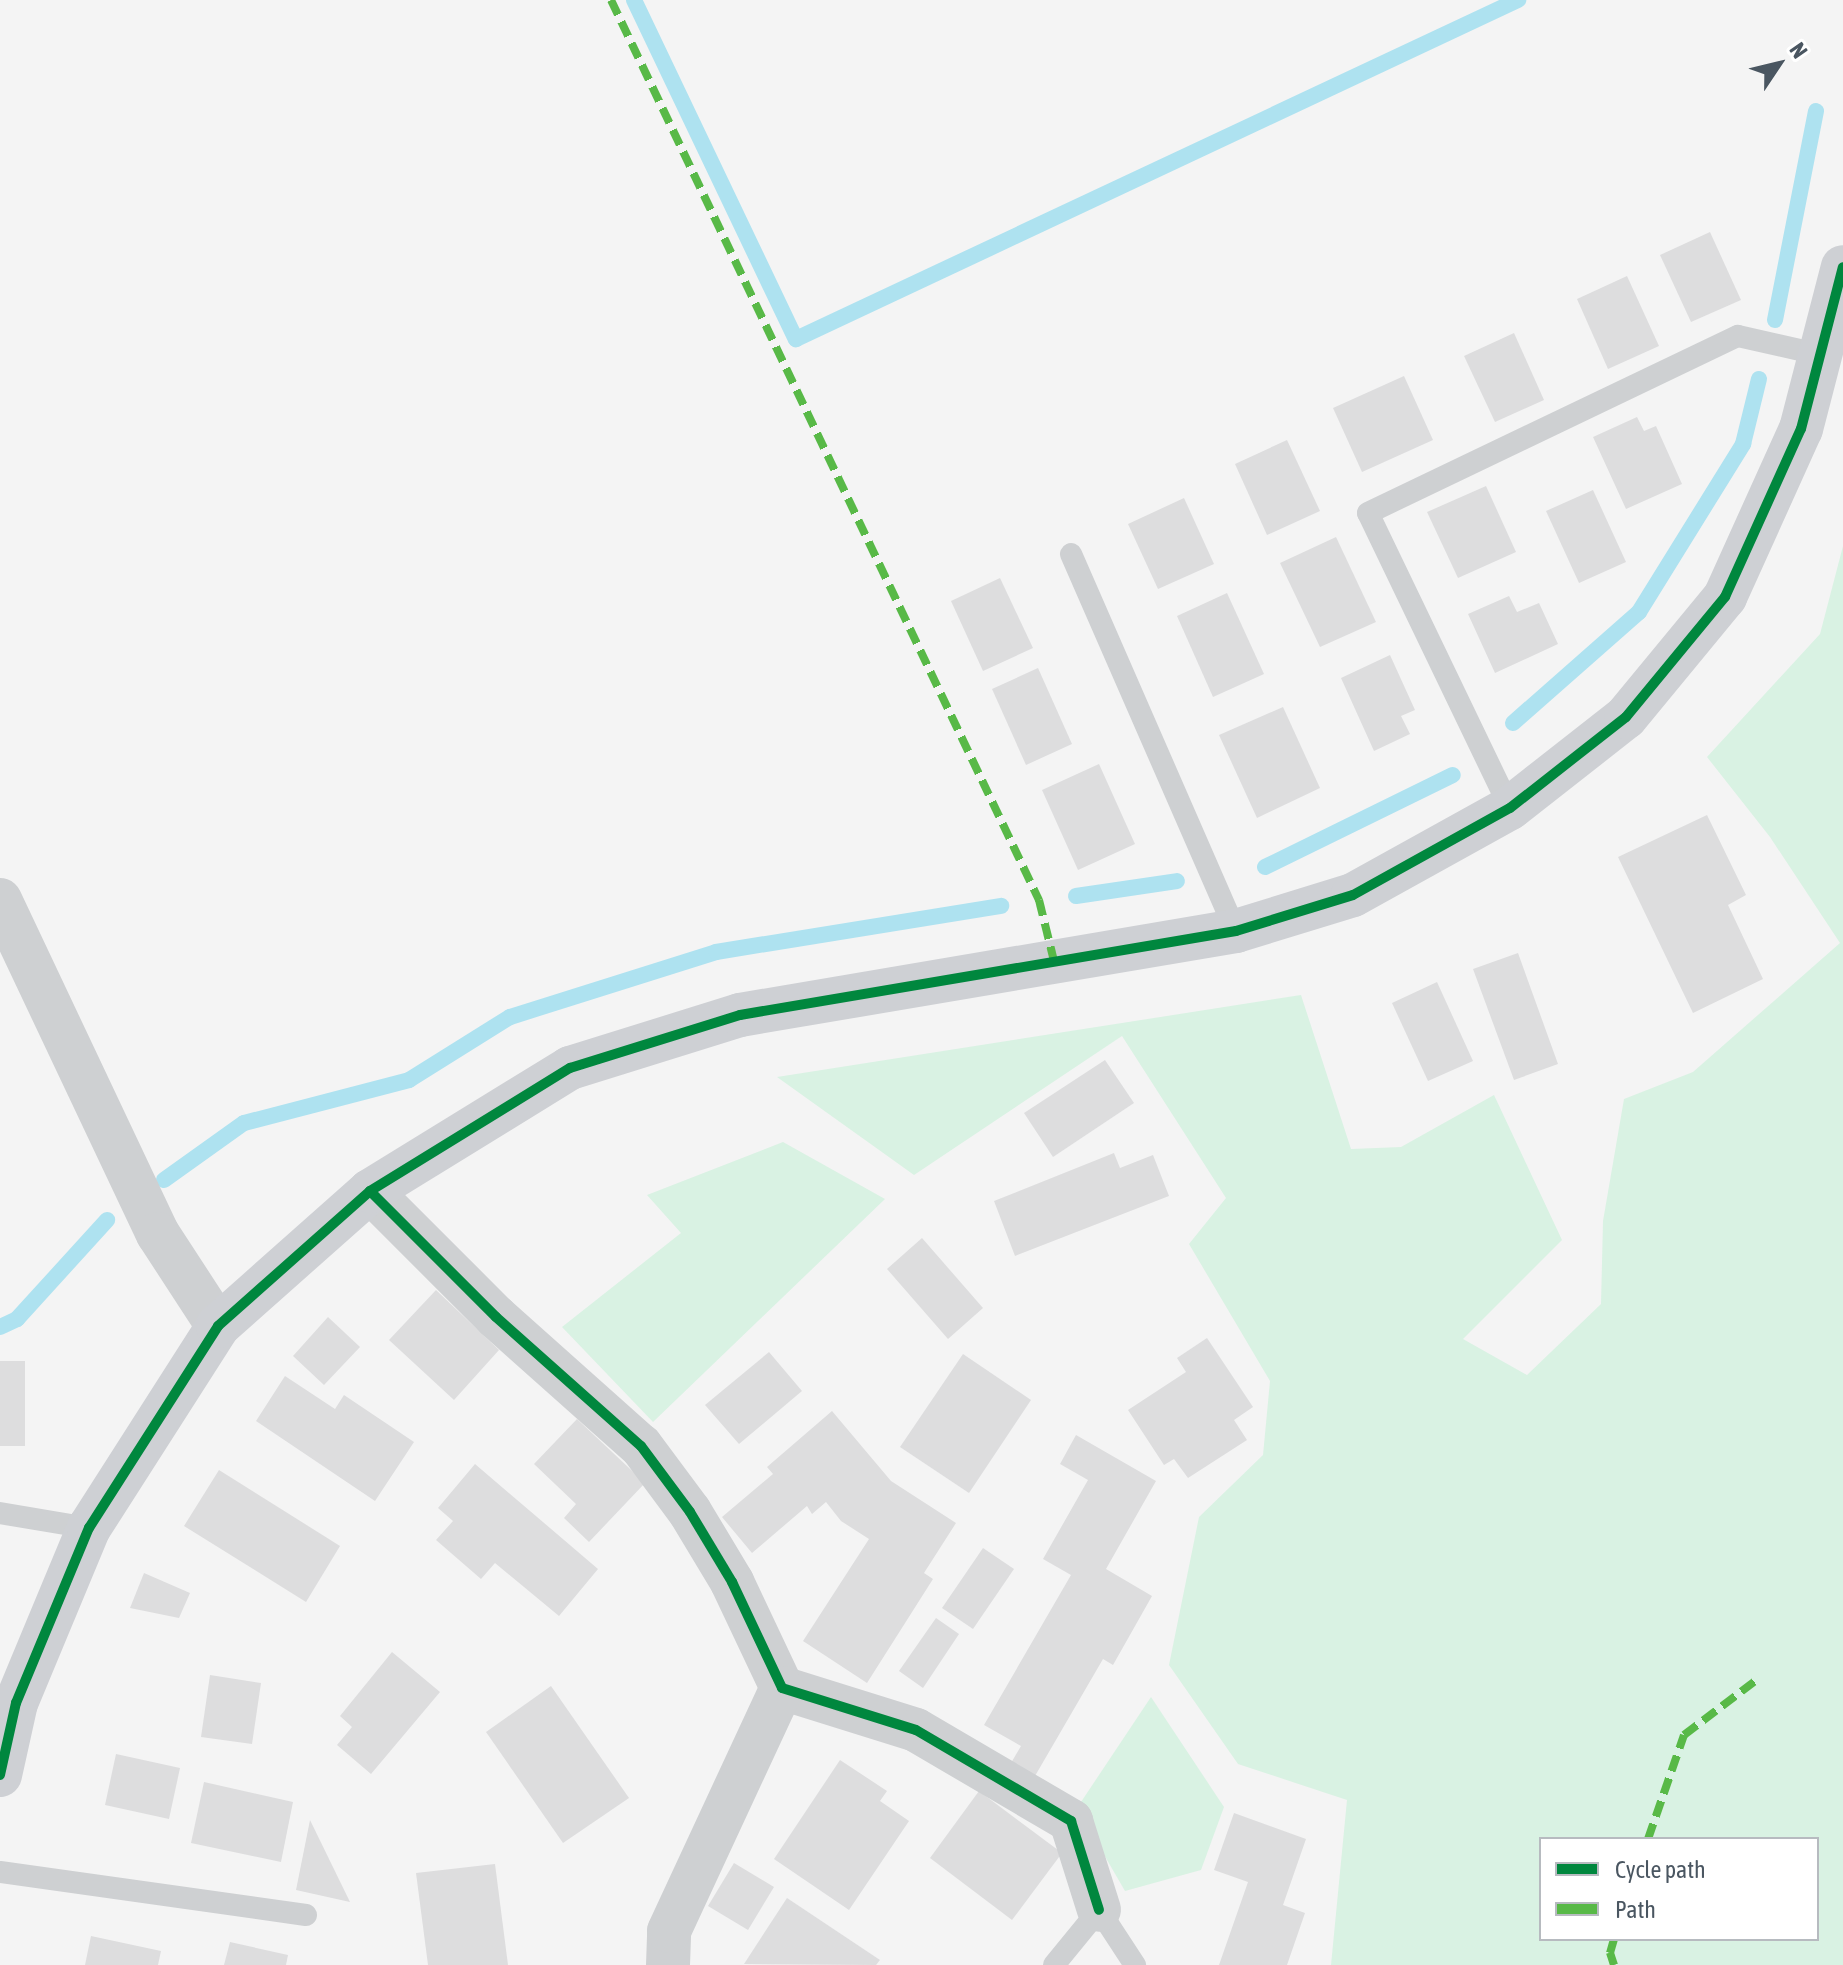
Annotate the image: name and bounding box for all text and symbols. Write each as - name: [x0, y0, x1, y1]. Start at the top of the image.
- north arrow: [1739, 24, 1819, 104]
- text: N: [1784, 37, 1813, 63]
- legend: [1539, 1837, 1819, 1941]
- text: Cycle path: [1615, 1856, 1706, 1883]
- text: Path: [1615, 1896, 1656, 1923]

